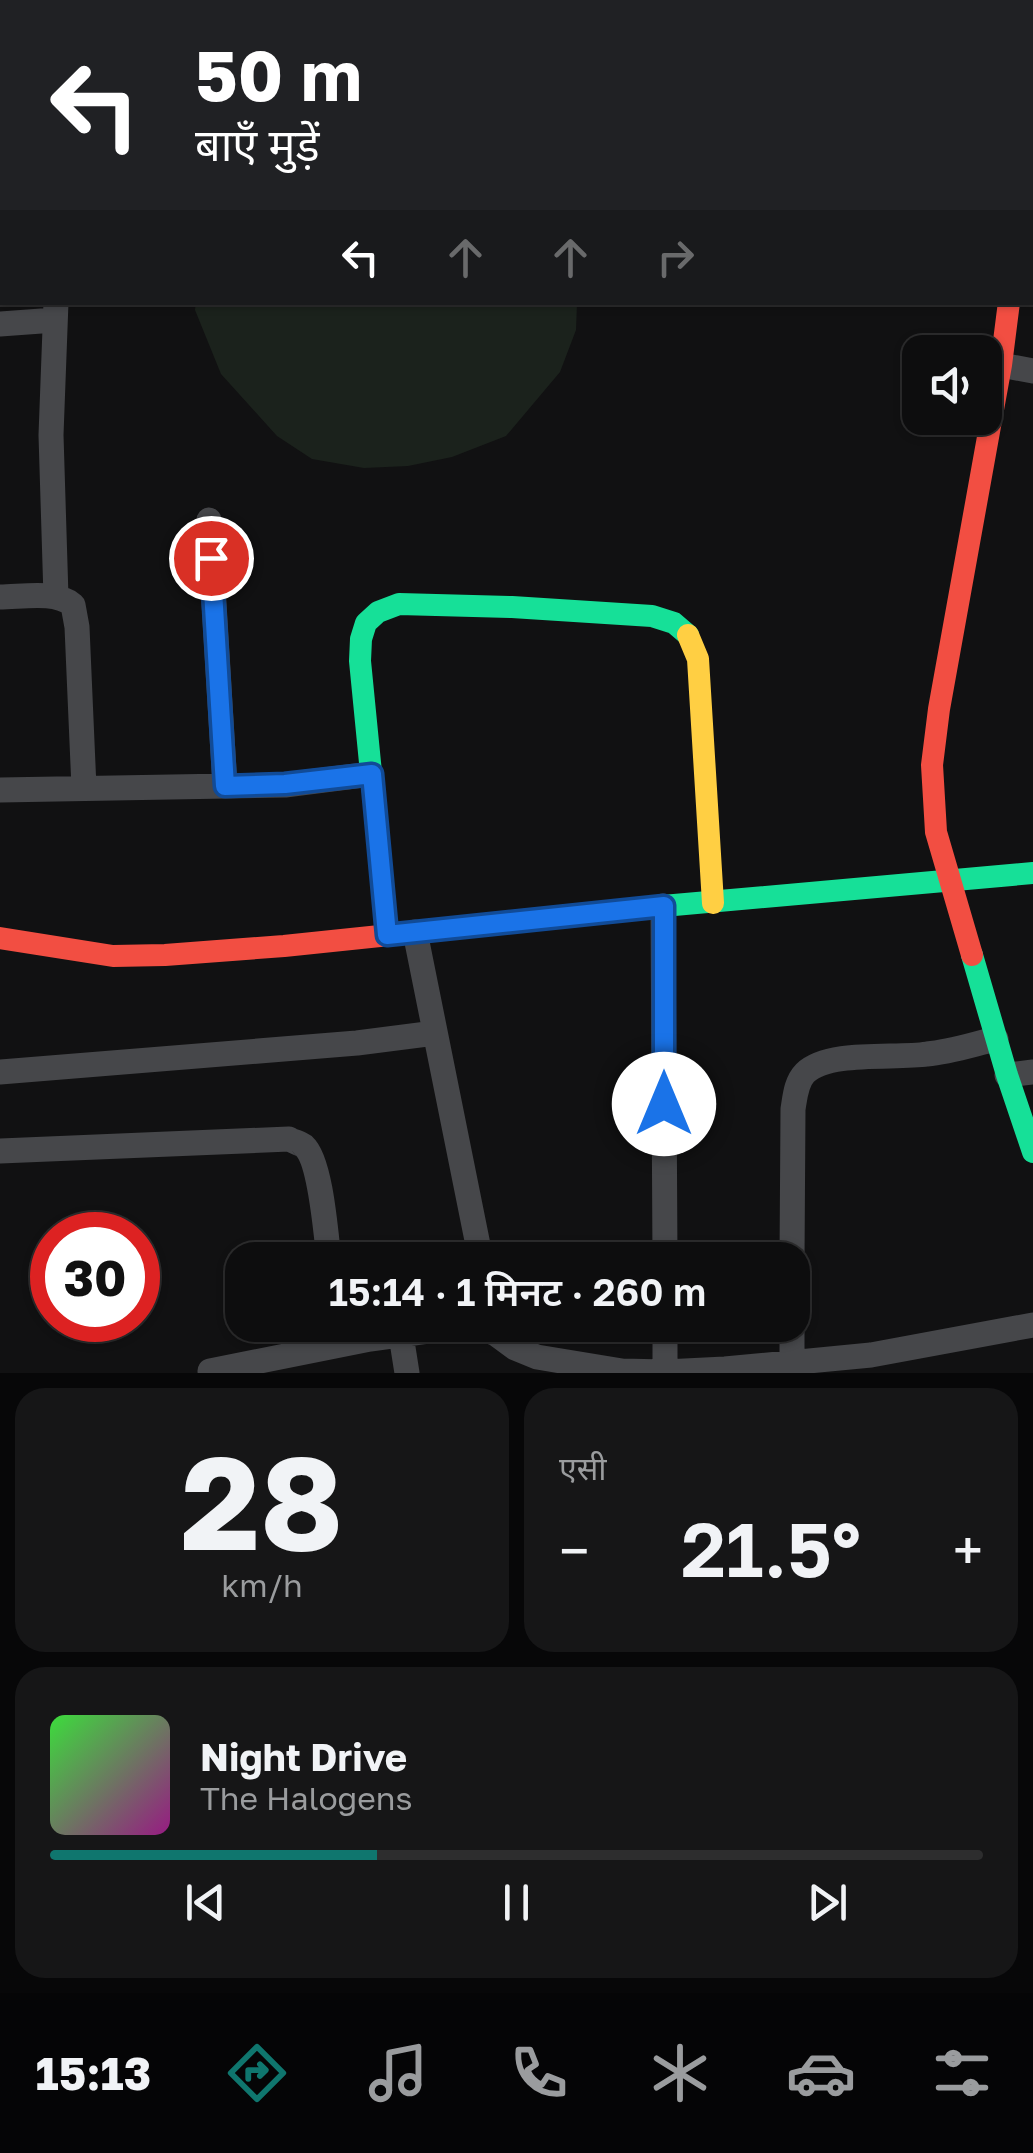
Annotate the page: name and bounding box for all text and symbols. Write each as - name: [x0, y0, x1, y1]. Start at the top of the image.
- text: 50 m: [195, 32, 362, 116]
- icon: left: [30, 40, 160, 170]
- text: बाएँ मुड़ें: [195, 117, 319, 171]
- icon: left: [333, 230, 388, 285]
- icon: ahead: [438, 230, 493, 285]
- icon: ahead: [543, 230, 598, 285]
- icon: right: [648, 230, 703, 285]
- map controls: [902, 335, 1002, 435]
- button: sound: [902, 335, 1002, 435]
- pin: [169, 516, 254, 601]
- icon: arrive: [184, 531, 239, 586]
- position arrow: [612, 1052, 716, 1156]
- speed limit sign: 30: [30, 1212, 160, 1342]
- text: 15:14 · 1 मिनट · 260 m: [329, 1269, 706, 1314]
- text: 28: [181, 1423, 343, 1579]
- text: एसी: [559, 1449, 607, 1487]
- text: 21.5°: [681, 1503, 861, 1594]
- text: −: [559, 1517, 589, 1583]
- text: +: [953, 1517, 983, 1583]
- text: km/h: [221, 1566, 303, 1604]
- text: Night Drive: [200, 1734, 407, 1779]
- text: The Halogens: [200, 1779, 412, 1817]
- icon: previous: [178, 1875, 233, 1930]
- icon: pause: [489, 1875, 544, 1930]
- icon: next: [800, 1875, 855, 1930]
- icon: directions: [222, 2038, 292, 2108]
- icon: music: [363, 2038, 433, 2108]
- icon: phone: [504, 2038, 574, 2108]
- icon: climate: [645, 2038, 715, 2108]
- icon: car: [786, 2038, 856, 2108]
- icon: filters: [927, 2038, 997, 2108]
- text: 15:13: [36, 2046, 151, 2100]

